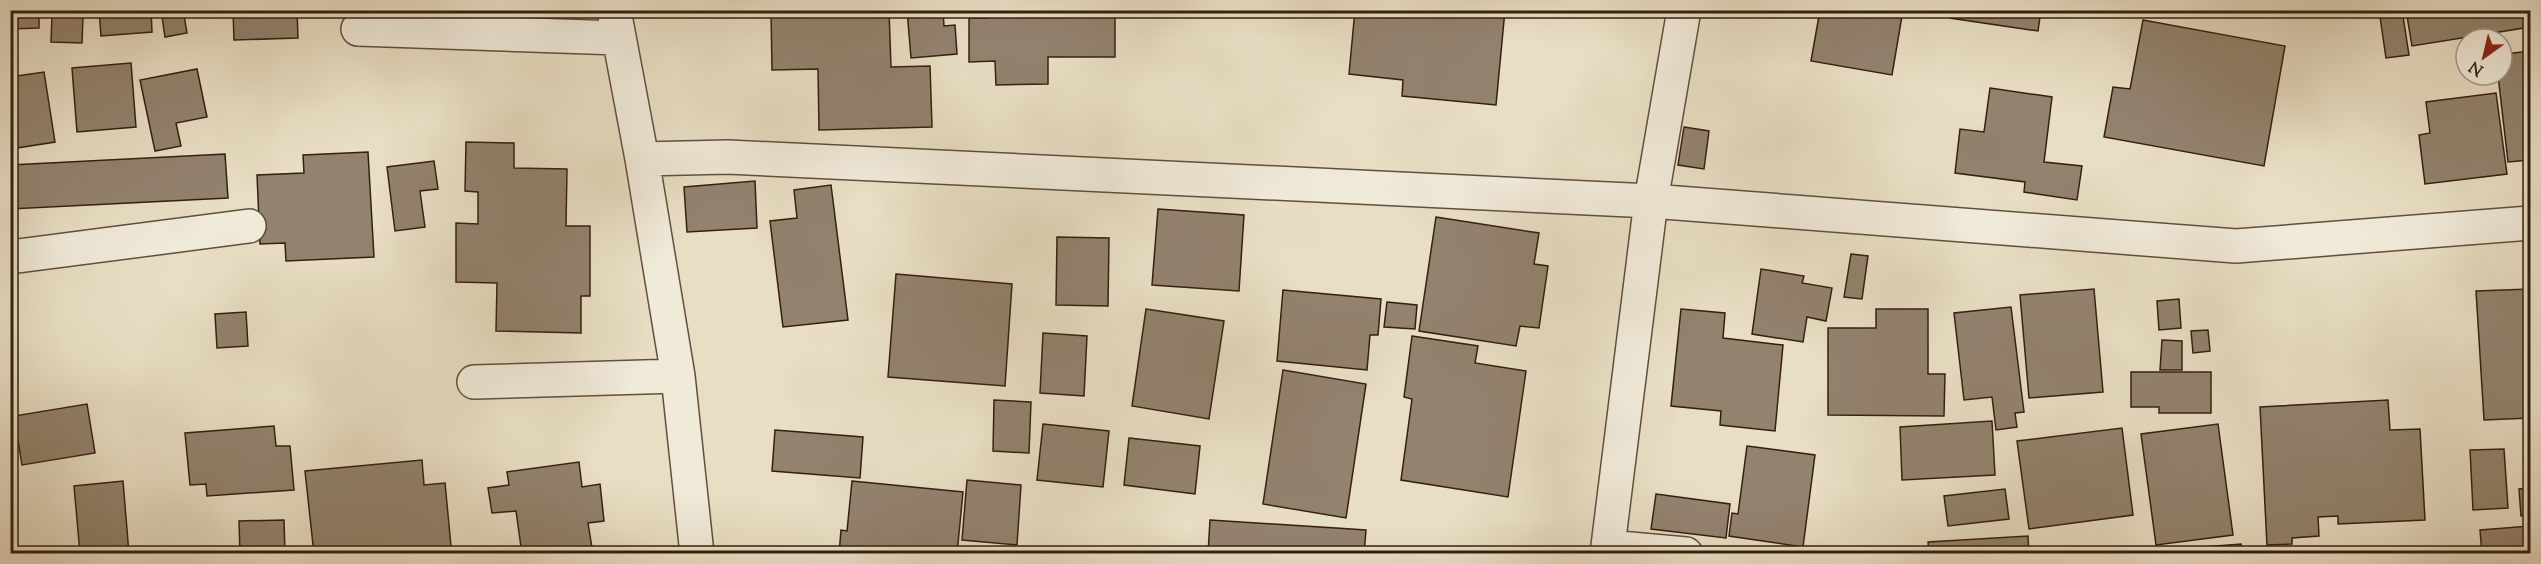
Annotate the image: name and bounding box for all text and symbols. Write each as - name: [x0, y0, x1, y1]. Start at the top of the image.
- north arrow: [2454, 27, 2514, 87]
- text: N: [2465, 54, 2489, 80]

